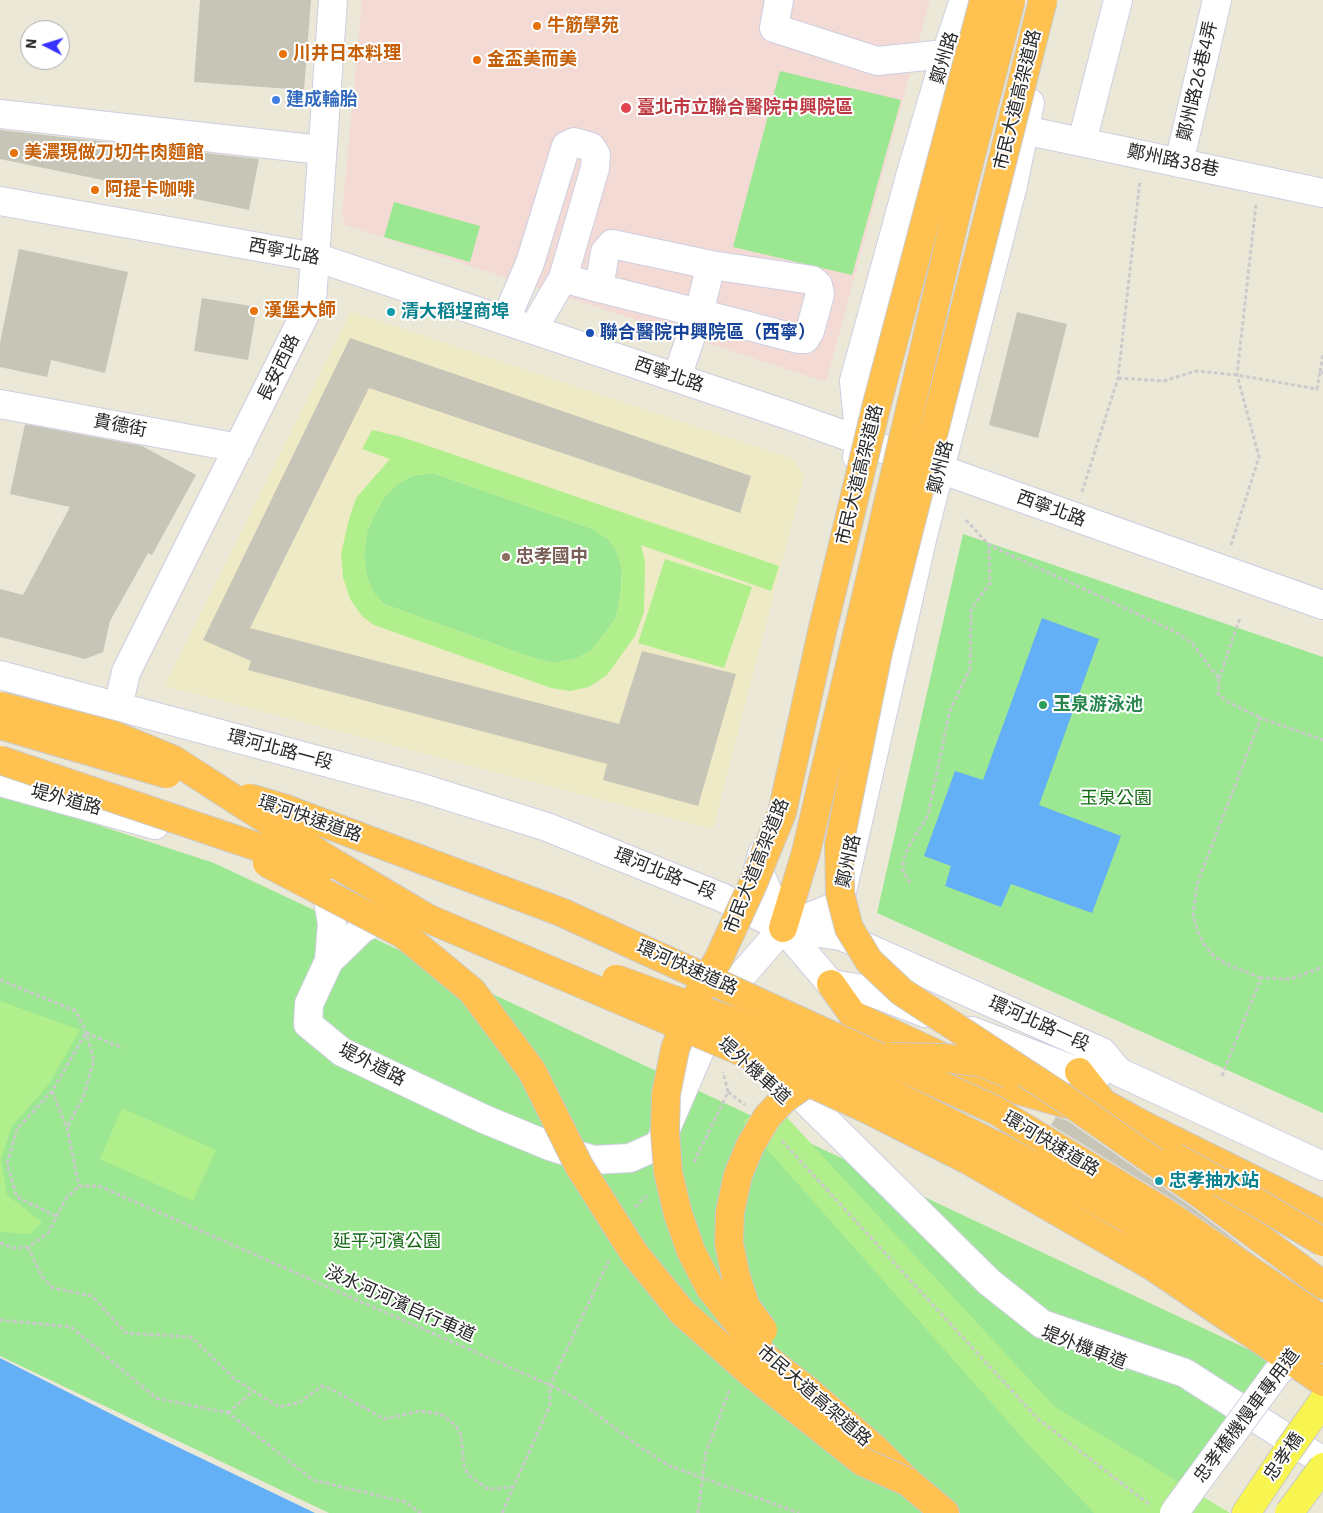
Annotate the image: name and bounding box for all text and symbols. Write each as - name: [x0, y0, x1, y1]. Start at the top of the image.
- place label: 牛筋學苑: [547, 15, 619, 37]
- street label: 鄭州路26巷4弄: [1174, 19, 1222, 143]
- north arrow: [20, 20, 70, 70]
- marker: 牛筋學苑: [531, 20, 543, 32]
- street label: 市民大道高架道路: [990, 28, 1046, 172]
- street label: 鄭州路: [927, 29, 963, 87]
- text: N: [22, 38, 40, 50]
- place label: 川井日本料理: [293, 43, 401, 65]
- marker: 川井日本料理: [277, 48, 289, 60]
- place label: 金盃美而美: [487, 49, 577, 71]
- marker: 金盃美而美: [471, 54, 483, 66]
- place label: 建成輪胎: [286, 89, 358, 111]
- marker: 建成輪胎: [270, 94, 282, 106]
- place label: 臺北市立聯合醫院中興院區: [637, 97, 853, 119]
- marker: 臺北市立聯合醫院中興院區: [619, 101, 633, 115]
- street label: 鄭州路38巷: [1125, 141, 1221, 181]
- place label: 美濃現做刀切牛肉麵館: [24, 142, 204, 164]
- marker: 美濃現做刀切牛肉麵館: [8, 147, 20, 159]
- place label: 阿提卡咖啡: [105, 179, 195, 201]
- marker: 阿提卡咖啡: [89, 184, 101, 196]
- street label: 西寧北路: [247, 235, 321, 269]
- place label: 漢堡大師: [264, 300, 336, 322]
- place label: 清大稻埕商埠: [401, 301, 509, 323]
- marker: 漢堡大師: [248, 305, 260, 317]
- marker: 清大稻埕商埠: [385, 306, 397, 318]
- place label: 聯合醫院中興院區（西寧）: [600, 322, 816, 344]
- marker: 聯合醫院中興院區（西寧）: [584, 327, 596, 339]
- street label: 長安西路: [254, 331, 304, 405]
- street label: 西寧北路: [631, 353, 707, 397]
- street label: 市民大道高架道路: [832, 403, 888, 547]
- street label: 貴德街: [91, 410, 149, 442]
- street label: 鄭州路: [924, 438, 958, 496]
- street label: 西寧北路: [1013, 487, 1089, 531]
- place label: 忠孝國中: [516, 546, 588, 568]
- marker: 忠孝國中: [500, 551, 512, 563]
- place label: 玉泉游泳池: [1053, 694, 1143, 716]
- marker: 玉泉游泳池: [1037, 699, 1049, 711]
- street label: 環河北路一段: [225, 726, 335, 774]
- street label: 堤外道路: [28, 780, 104, 820]
- park label: 玉泉公園: [1080, 788, 1152, 810]
- street label: 環河快速道路: [255, 791, 365, 847]
- street label: 市民大道高架道路: [720, 795, 794, 937]
- street label: 鄭州路: [832, 832, 866, 890]
- street label: 環河北路一段: [611, 844, 719, 904]
- street label: 環河快速道路: [633, 936, 741, 1000]
- street label: 環河北路一段: [985, 992, 1093, 1056]
- street label: 堤外機車道: [713, 1033, 795, 1109]
- street label: 堤外道路: [335, 1039, 409, 1091]
- street label: 環河快速道路: [999, 1107, 1103, 1181]
- place label: 忠孝抽水站: [1169, 1170, 1259, 1192]
- marker: 忠孝抽水站: [1153, 1175, 1165, 1187]
- park label: 延平河濱公園: [333, 1231, 441, 1253]
- street label: 淡水河河濱自行車道: [322, 1261, 478, 1347]
- street label: 堤外機車道: [1038, 1322, 1130, 1374]
- street label: 市民大道高架道路: [753, 1341, 875, 1451]
- street label: 忠孝橋機慢車專用道: [1190, 1345, 1304, 1487]
- street label: 忠孝橋: [1260, 1429, 1308, 1485]

